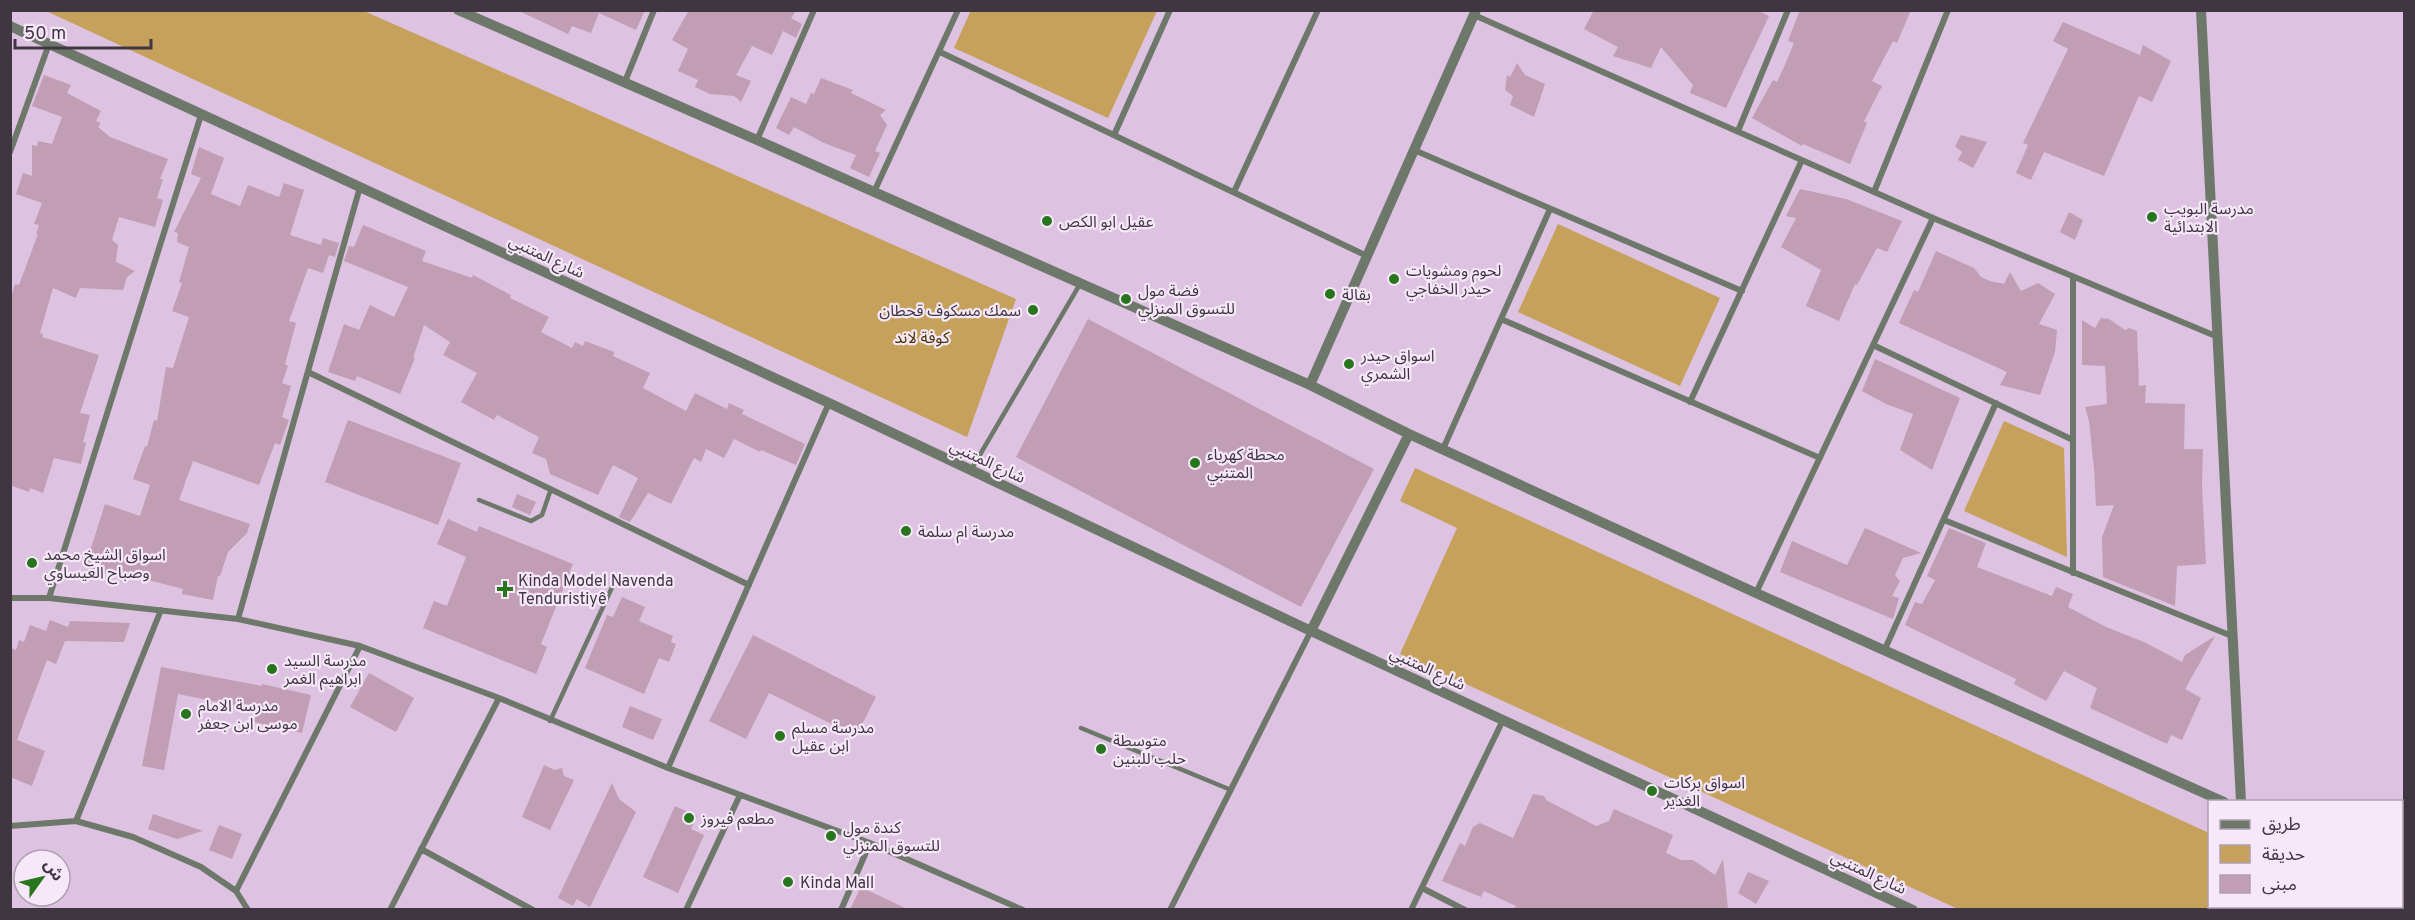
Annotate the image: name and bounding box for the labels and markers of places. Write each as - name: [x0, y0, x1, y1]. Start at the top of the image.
- place label: مدرسة البويب الابتدائية: [2164, 200, 2254, 238]
- marker: مدرسة البويب الابتدائية: [2145, 210, 2159, 224]
- place label: عقيل ابو الكص: [1059, 213, 1154, 233]
- marker: عقيل ابو الكص: [1040, 214, 1054, 228]
- place label: لحوم ومشويات حيدر الخفاجي: [1406, 262, 1501, 301]
- marker: لحوم ومشويات حيدر الخفاجي: [1387, 272, 1401, 286]
- place label: فضة مول للتسوق المنزلي: [1138, 282, 1235, 321]
- place label: بقالة: [1342, 286, 1371, 306]
- marker: بقالة: [1323, 287, 1337, 301]
- marker: فضة مول للتسوق المنزلي: [1119, 292, 1133, 306]
- place label: سمك مسكوف قحطان: [879, 302, 1021, 322]
- marker: سمك مسكوف قحطان: [1026, 303, 1040, 317]
- place label: اسواق حيدر الشمري: [1360, 347, 1435, 386]
- marker: اسواق حيدر الشمري: [1342, 357, 1356, 371]
- place label: محطة كهرباء المتنبي: [1207, 446, 1285, 485]
- marker: محطة كهرباء المتنبي: [1188, 456, 1202, 470]
- place label: مدرسة ام سلمة: [918, 523, 1014, 544]
- marker: مدرسة ام سلمة: [899, 524, 913, 538]
- place label: اسواق الشيخ محمد وصباح العيساوي: [44, 546, 166, 585]
- marker: اسواق الشيخ محمد وصباح العيساوي: [25, 556, 39, 570]
- place label: Kinda Model Navenda Tenduristiyê: [518, 572, 673, 610]
- marker: Kinda Model Navenda Tenduristiyê: [496, 580, 514, 598]
- place label: مدرسة السيد ابراهيم الغمر: [283, 652, 366, 691]
- marker: مدرسة السيد ابراهيم الغمر: [265, 662, 279, 676]
- place label: مدرسة الامام موسى ابن جعفر: [197, 697, 298, 735]
- marker: مدرسة الامام موسى ابن جعفر: [179, 707, 193, 721]
- place label: مدرسة مسلم ابن عقيل: [792, 719, 874, 757]
- marker: مدرسة مسلم ابن عقيل: [773, 729, 787, 743]
- place label: متوسطة حلب للبنين: [1113, 732, 1186, 770]
- marker: متوسطة حلب للبنين: [1094, 742, 1108, 756]
- place label: اسواق بركات الغدير: [1663, 774, 1745, 812]
- marker: اسواق بركات الغدير: [1645, 784, 1659, 798]
- place label: مطعم فيروز: [700, 810, 774, 831]
- marker: مطعم فيروز: [682, 811, 696, 825]
- place label: كندة مول للتسوق المنزلي: [843, 819, 940, 858]
- marker: كندة مول للتسوق المنزلي: [824, 829, 838, 843]
- place label: Kinda Mall: [800, 874, 874, 894]
- marker: Kinda Mall: [781, 875, 795, 889]

